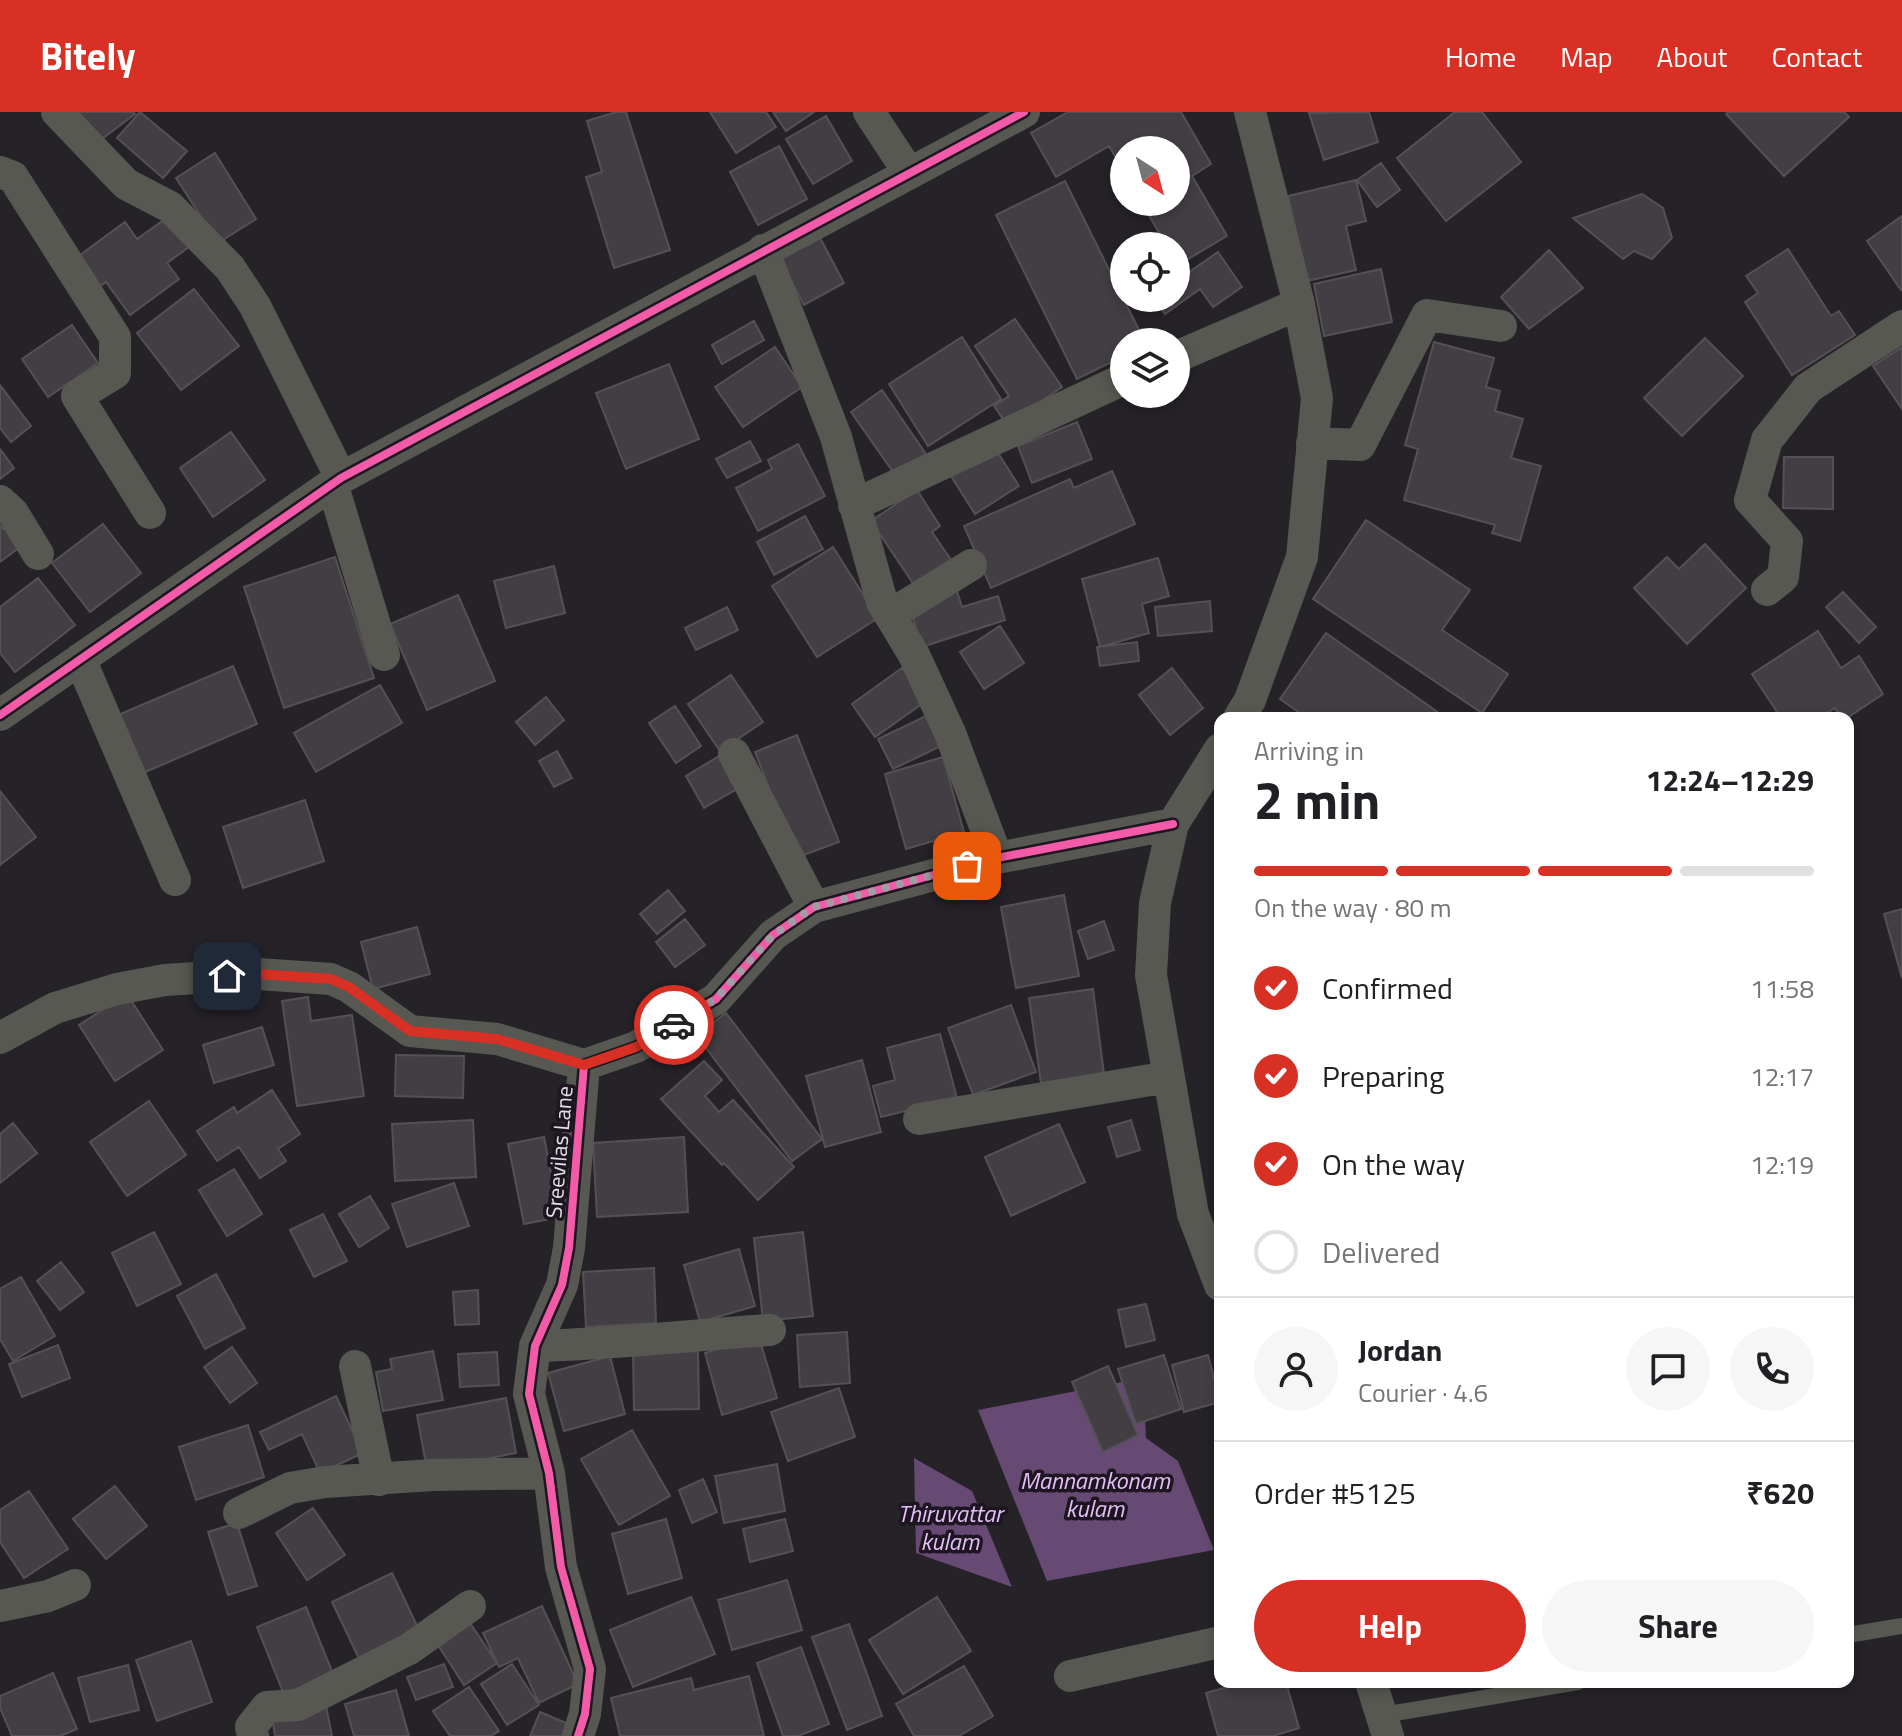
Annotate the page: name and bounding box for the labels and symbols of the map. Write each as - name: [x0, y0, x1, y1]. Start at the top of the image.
- north arrow: [1110, 136, 1190, 216]
- pin: [933, 832, 1001, 900]
- pin: [193, 942, 261, 1010]
- courier: [634, 985, 714, 1065]
- street label: Sreevilas Lane: [536, 1085, 582, 1219]
- water label: Mannamkonam kulam: [1020, 1462, 1171, 1526]
- water label: Thiruvattar kulam: [897, 1495, 1006, 1559]

